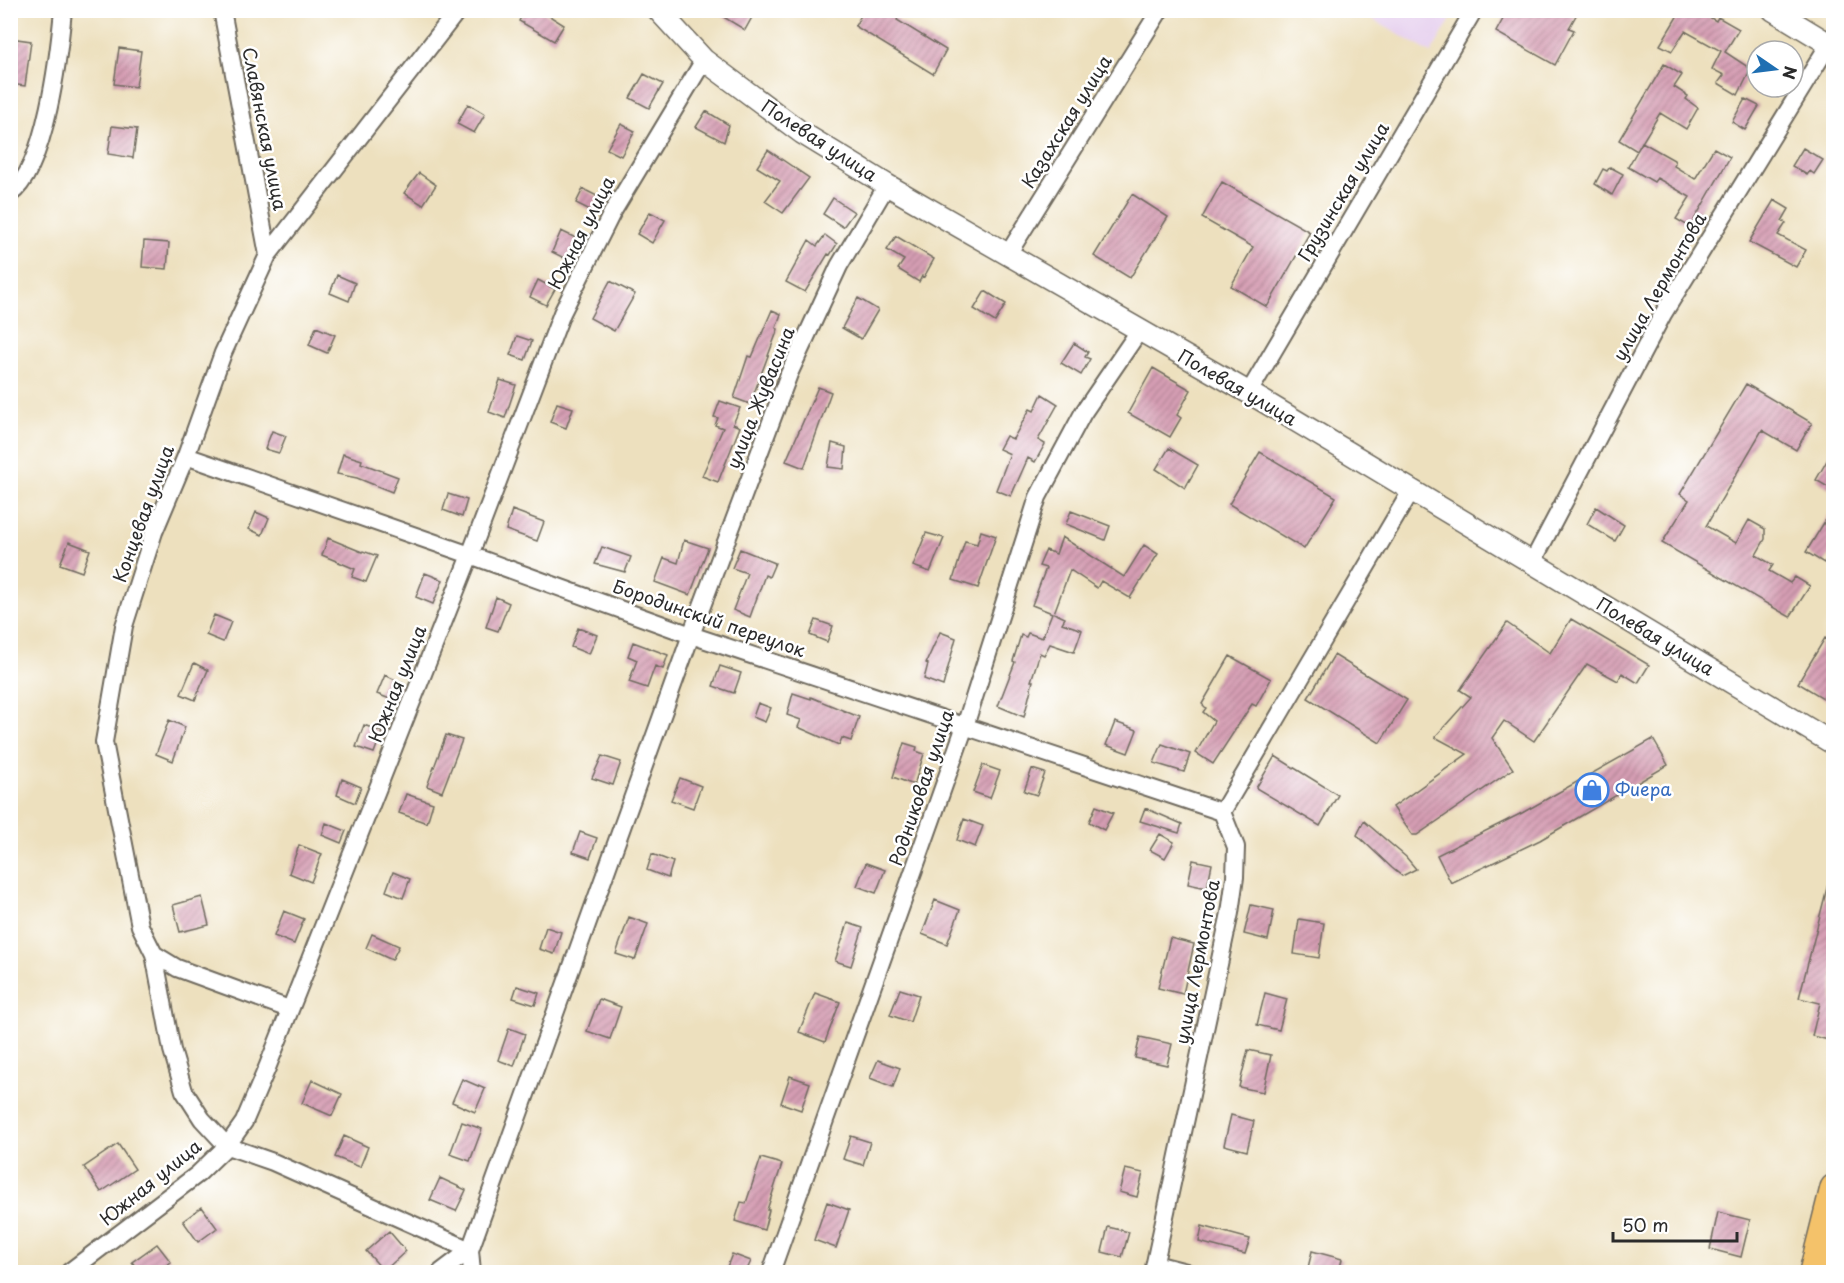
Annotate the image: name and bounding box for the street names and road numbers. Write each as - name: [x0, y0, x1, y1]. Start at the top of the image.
- street label: Славянская улица: [236, 45, 295, 213]
- street label: Казахская улица: [1014, 49, 1118, 193]
- street label: Полевая улица: [757, 92, 884, 188]
- street label: Грузинская улица: [1290, 116, 1395, 266]
- street label: Южная улица: [541, 170, 621, 294]
- street label: улица Лермонтова: [1605, 206, 1713, 365]
- street label: улица Жувасина: [719, 322, 801, 473]
- street label: Полевая улица: [1173, 342, 1303, 432]
- street label: Концевая улица: [105, 441, 180, 586]
- street label: Бородинский переулок: [610, 572, 810, 663]
- street label: Полевая улица: [1592, 590, 1720, 682]
- street label: Южная улица: [361, 620, 433, 746]
- street label: Родниковая улица: [881, 705, 960, 869]
- street label: улица Лермонтова: [1167, 876, 1226, 1046]
- street label: Южная улица: [93, 1132, 207, 1231]

